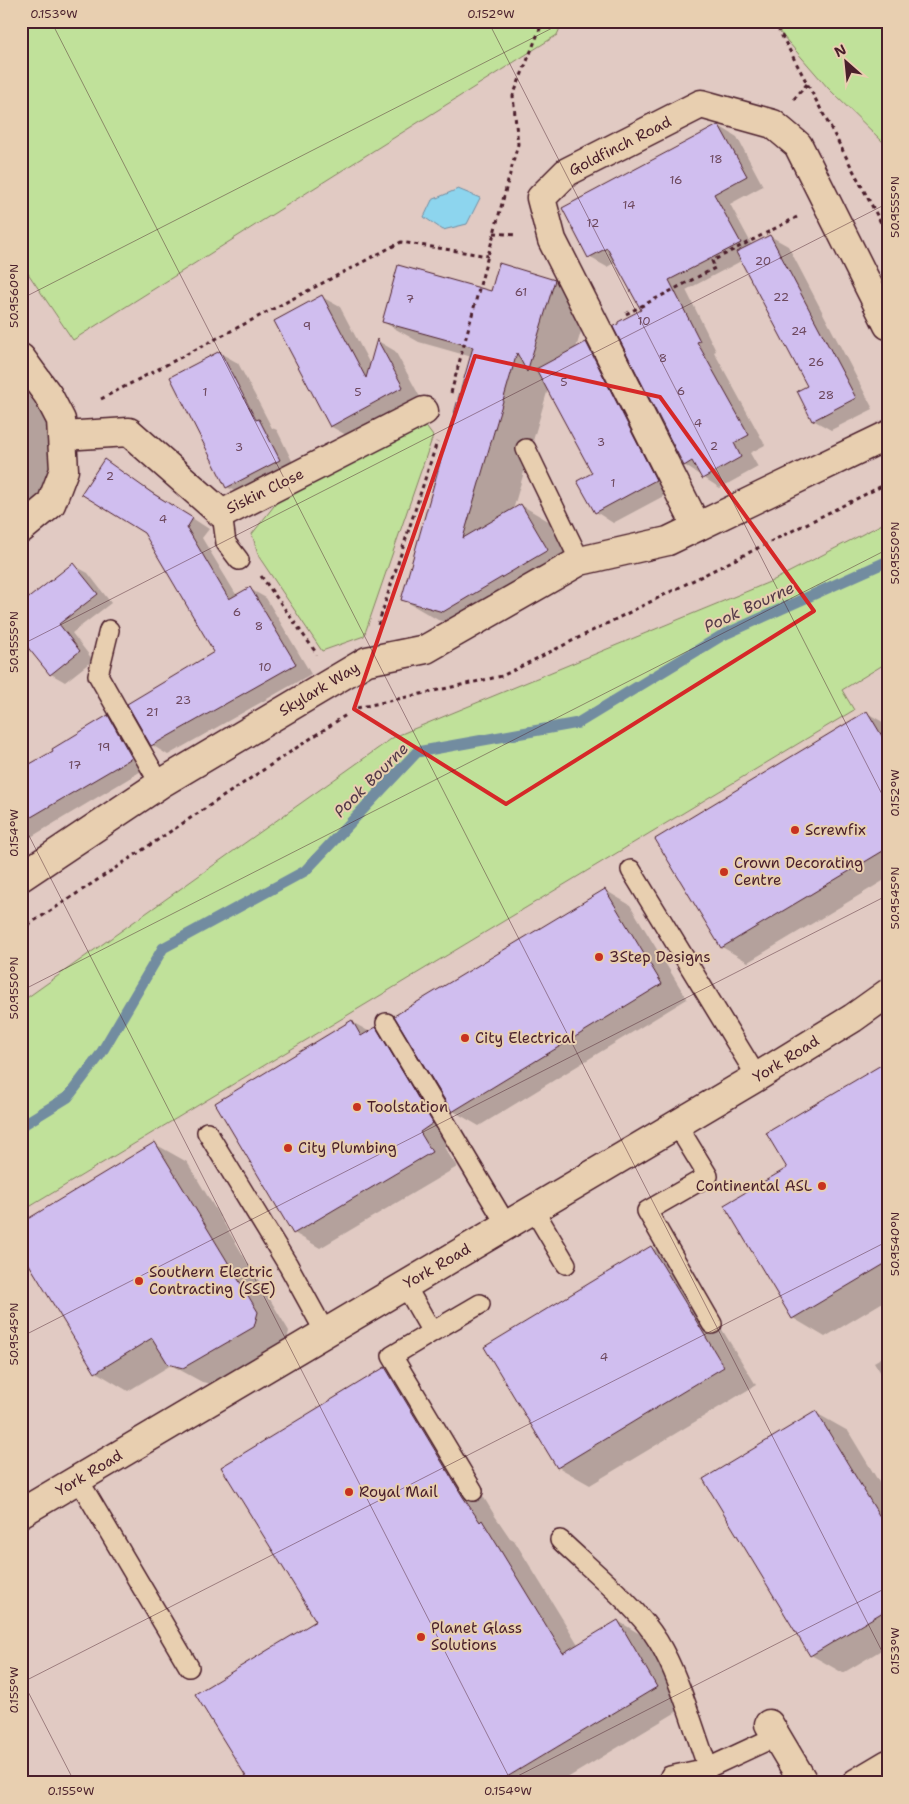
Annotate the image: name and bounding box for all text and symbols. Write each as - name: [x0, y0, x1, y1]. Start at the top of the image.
- text: 0.153°W: [30, 6, 78, 22]
- text: 0.152°W: [467, 6, 515, 22]
- north arrow: [822, 38, 872, 88]
- text: N: [831, 40, 849, 61]
- street label: Goldfinch Road: [565, 111, 675, 180]
- house number: 18: [709, 151, 723, 167]
- house number: 16: [669, 172, 683, 188]
- text: 50.9555°N: [887, 176, 903, 238]
- house number: 14: [623, 197, 635, 213]
- house number: 12: [587, 215, 599, 231]
- house number: 20: [755, 253, 771, 269]
- text: 50.9560°N: [6, 264, 22, 328]
- house number: 61: [515, 284, 527, 300]
- house number: 22: [773, 289, 789, 305]
- house number: 7: [406, 291, 414, 307]
- house number: 10: [637, 313, 651, 329]
- house number: 9: [303, 318, 311, 334]
- house number: 24: [791, 323, 807, 339]
- house number: 8: [659, 350, 667, 366]
- house number: 26: [808, 354, 824, 370]
- house number: 5: [560, 374, 568, 390]
- house number: 6: [677, 383, 685, 399]
- house number: 1: [202, 384, 208, 400]
- house number: 5: [354, 384, 362, 400]
- house number: 28: [818, 387, 834, 403]
- house number: 4: [694, 415, 702, 431]
- house number: 3: [597, 434, 605, 450]
- house number: 2: [710, 438, 718, 454]
- house number: 3: [235, 439, 243, 455]
- street label: Siskin Close: [223, 464, 307, 518]
- house number: 2: [106, 468, 114, 484]
- house number: 1: [610, 475, 616, 491]
- house number: 4: [159, 511, 167, 527]
- text: 50.9550°N: [887, 521, 903, 585]
- water label: Pook Bourne: [700, 577, 798, 637]
- house number: 6: [233, 604, 241, 620]
- text: 50.9555°N: [6, 611, 22, 673]
- house number: 8: [255, 618, 263, 634]
- street label: Skylark Way: [275, 657, 363, 721]
- house number: 10: [258, 659, 272, 675]
- house number: 23: [175, 692, 191, 708]
- house number: 21: [146, 704, 158, 720]
- water label: Pook Bourne: [329, 738, 413, 822]
- house number: 19: [98, 739, 110, 755]
- house number: 17: [69, 757, 81, 773]
- text: 0.152°W: [887, 769, 903, 817]
- text: 0.154°W: [6, 809, 22, 857]
- place label: Screwfix: [805, 820, 866, 840]
- marker: Screwfix: [789, 824, 801, 836]
- place label: Crown Decorating Centre: [734, 853, 863, 890]
- marker: Crown Decorating Centre: [718, 866, 730, 878]
- text: 50.9545°N: [887, 867, 903, 929]
- place label: 3Step Designs: [609, 947, 711, 967]
- marker: 3Step Designs: [593, 951, 605, 963]
- text: 50.9550°N: [6, 956, 22, 1020]
- place label: City Electrical: [475, 1028, 576, 1048]
- street label: York Road: [749, 1031, 823, 1087]
- marker: City Electrical: [459, 1032, 471, 1044]
- place label: Toolstation: [367, 1097, 448, 1117]
- marker: Toolstation: [351, 1101, 363, 1113]
- place label: City Plumbing: [298, 1138, 397, 1158]
- marker: City Plumbing: [282, 1142, 294, 1154]
- place label: Continental ASL: [696, 1176, 812, 1196]
- marker: Continental ASL: [816, 1180, 828, 1192]
- text: 50.9540°N: [887, 1212, 903, 1276]
- street label: York Road: [400, 1238, 475, 1293]
- place label: Southern Electric Contracting (SSE): [149, 1262, 275, 1299]
- marker: Southern Electric Contracting (SSE): [133, 1275, 145, 1287]
- text: 50.9545°N: [6, 1303, 22, 1365]
- house number: 4: [600, 1349, 608, 1365]
- street label: York Road: [52, 1445, 126, 1501]
- place label: Royal Mail: [359, 1482, 438, 1502]
- marker: Royal Mail: [343, 1486, 355, 1498]
- place label: Planet Glass Solutions: [431, 1618, 522, 1655]
- text: 0.153°W: [887, 1627, 903, 1675]
- marker: Planet Glass Solutions: [415, 1631, 427, 1643]
- text: 0.155°W: [6, 1667, 22, 1713]
- text: 0.155°W: [48, 1783, 94, 1799]
- text: 0.154°W: [484, 1783, 532, 1799]

